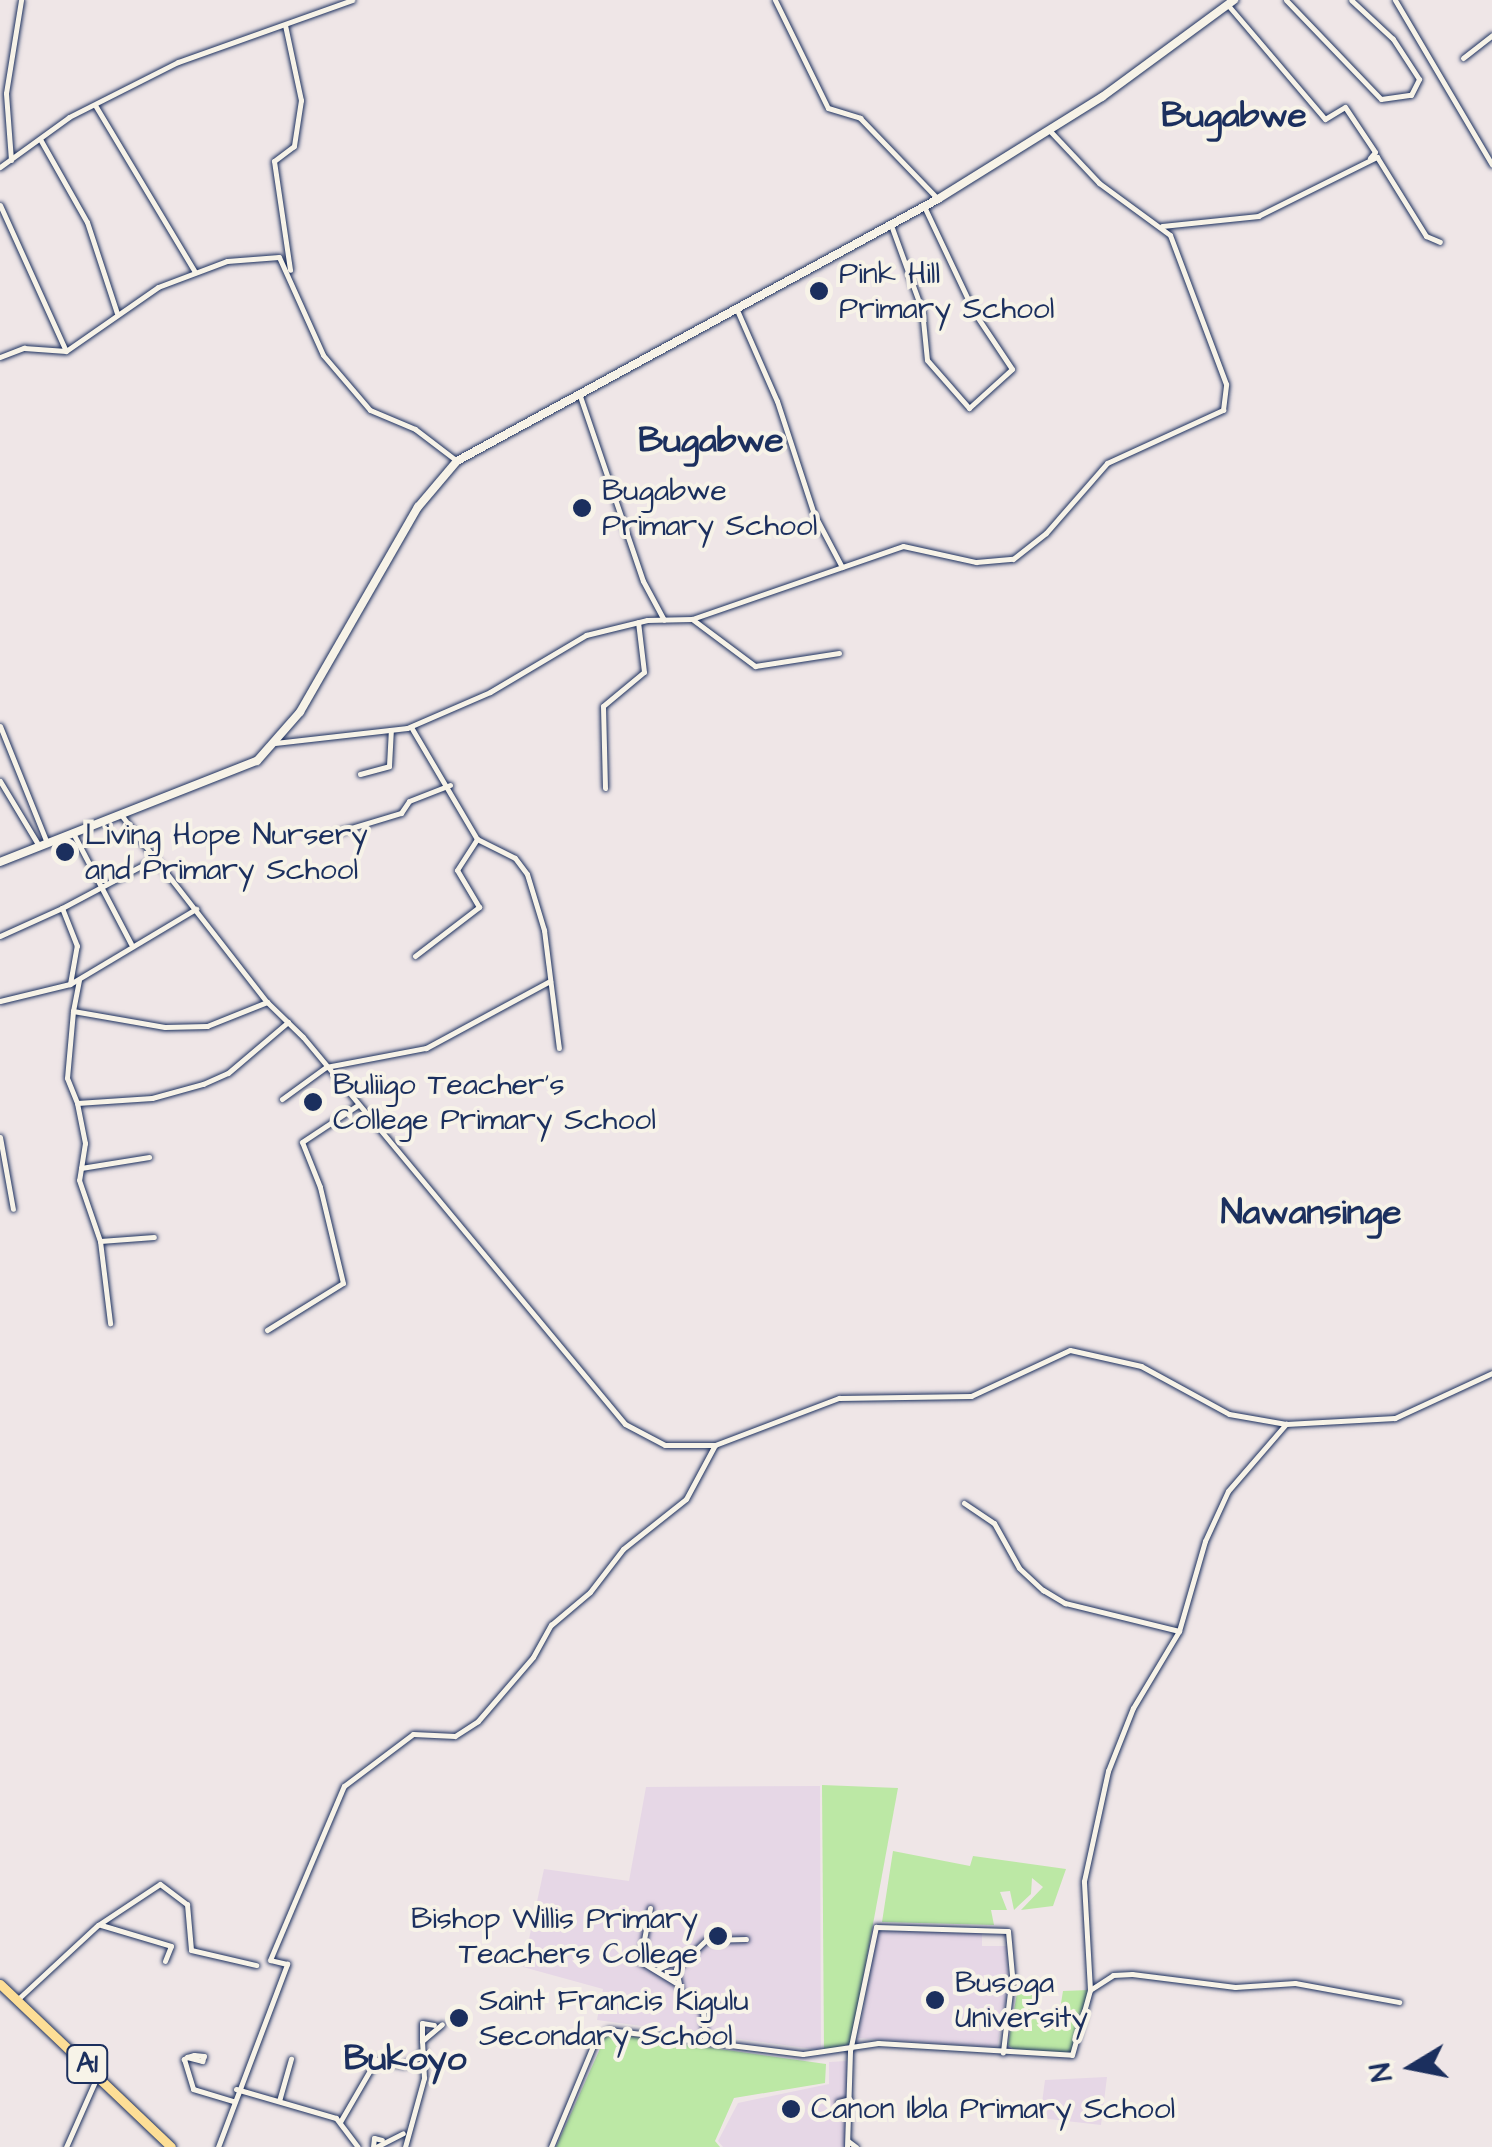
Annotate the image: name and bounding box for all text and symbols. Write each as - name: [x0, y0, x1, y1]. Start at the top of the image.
- district label: Bugabwe: [1161, 95, 1307, 137]
- place label: Pink Hill Primary School: [839, 256, 1054, 326]
- marker: Pink Hill Primary School: [808, 280, 830, 302]
- district label: Bugabwe: [638, 420, 784, 462]
- place label: Bugabwe Primary School: [602, 473, 817, 544]
- marker: Bugabwe Primary School: [571, 497, 593, 519]
- place label: Living Hope Nursery and Primary School: [85, 817, 368, 888]
- marker: Living Hope Nursery and Primary School: [54, 841, 76, 863]
- place label: Buliigo Teacher's College Primary School: [333, 1067, 656, 1138]
- marker: Buliigo Teacher's College Primary School: [302, 1091, 324, 1113]
- district label: Nawansinge: [1221, 1192, 1401, 1234]
- place label: Bishop Willis Primary Teachers College: [411, 1901, 698, 1972]
- marker: Bishop Willis Primary Teachers College: [707, 1925, 729, 1947]
- place label: Busoga University: [955, 1965, 1088, 2036]
- place label: Saint Francis Kigulu Secondary School: [479, 1983, 749, 2054]
- marker: Busoga University: [924, 1989, 946, 2011]
- marker: Saint Francis Kigulu Secondary School: [448, 2007, 470, 2029]
- north arrow: [1362, 2017, 1462, 2117]
- district label: Bukoyo: [344, 2038, 466, 2080]
- road number: A1: [64, 2041, 110, 2087]
- text: N: [1361, 2060, 1403, 2084]
- place label: Canon Ibla Primary School: [811, 2091, 1175, 2127]
- marker: Canon Ibla Primary School: [780, 2098, 802, 2120]

